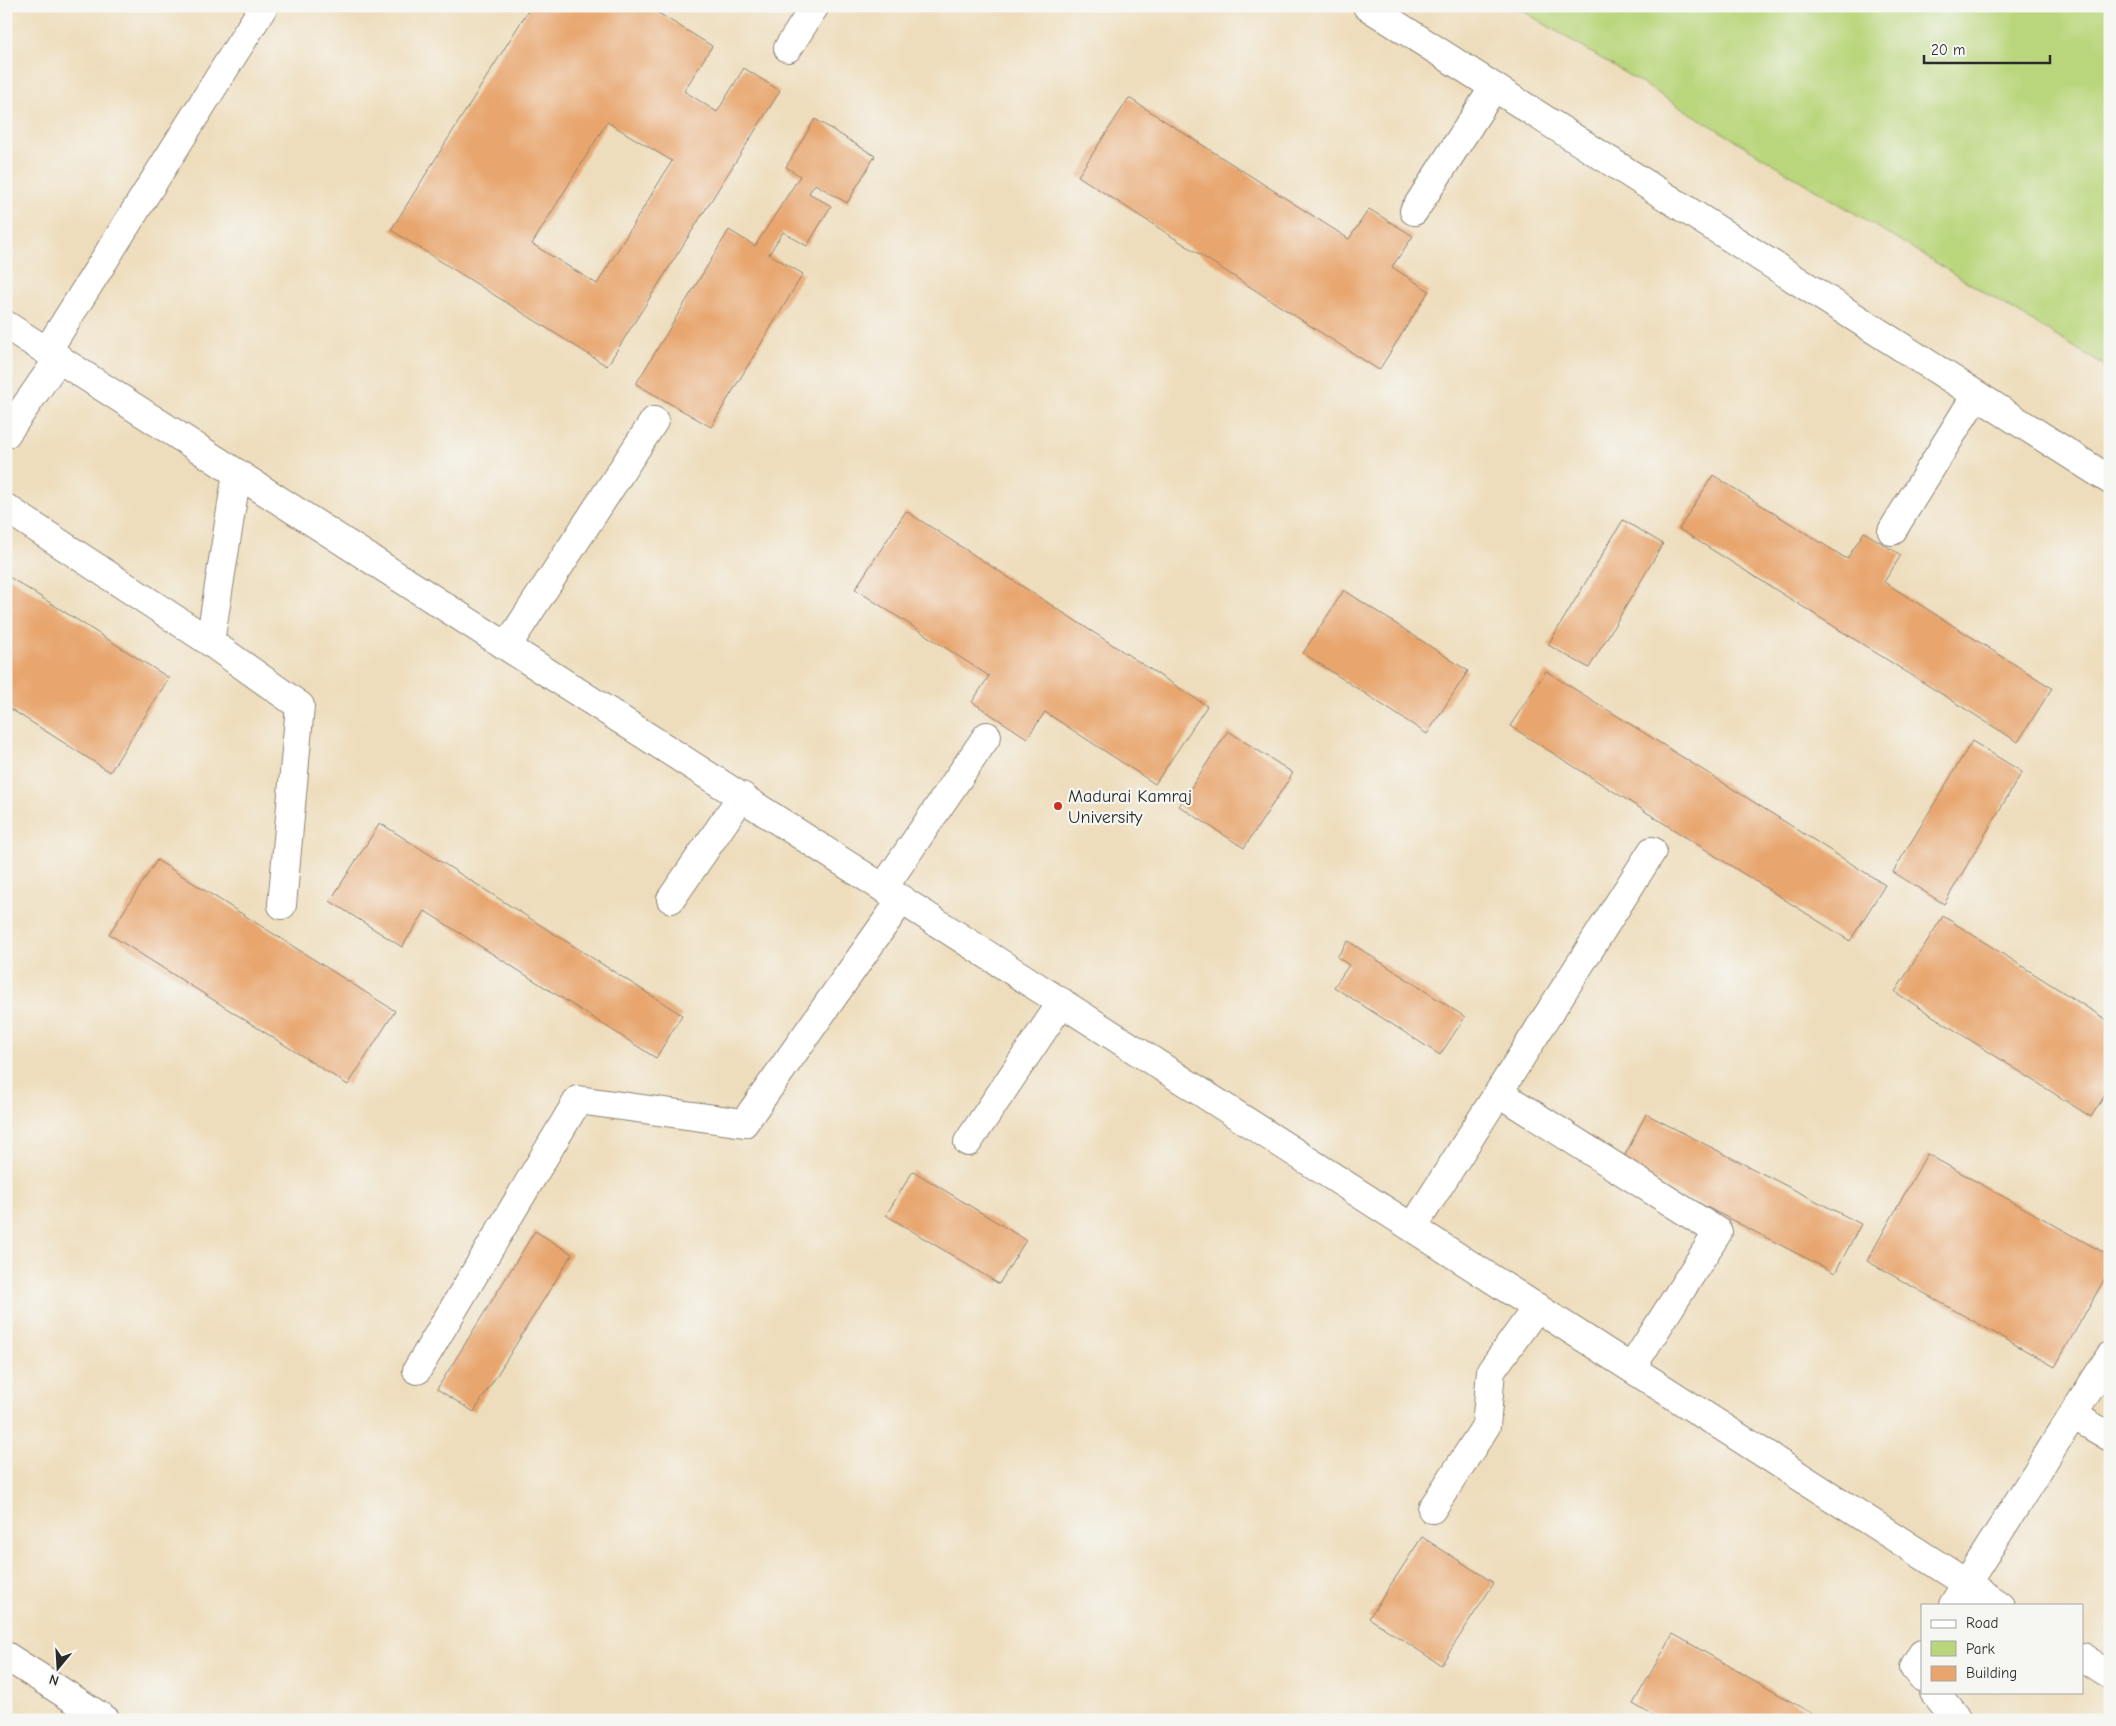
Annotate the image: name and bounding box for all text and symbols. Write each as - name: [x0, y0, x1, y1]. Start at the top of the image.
- scale bar: [1924, 32, 2050, 64]
- text: 20 m: [1931, 41, 1965, 59]
- place label: Madurai Kamraj University: [1068, 786, 1192, 828]
- marker: Madurai Kamraj University: [1052, 800, 1064, 812]
- legend: [1921, 1604, 2084, 1694]
- text: Road: [1966, 1614, 1998, 1632]
- text: Park: [1966, 1640, 1995, 1658]
- north arrow: [32, 1644, 82, 1694]
- text: Building: [1966, 1664, 2017, 1682]
- text: N: [47, 1670, 61, 1689]

